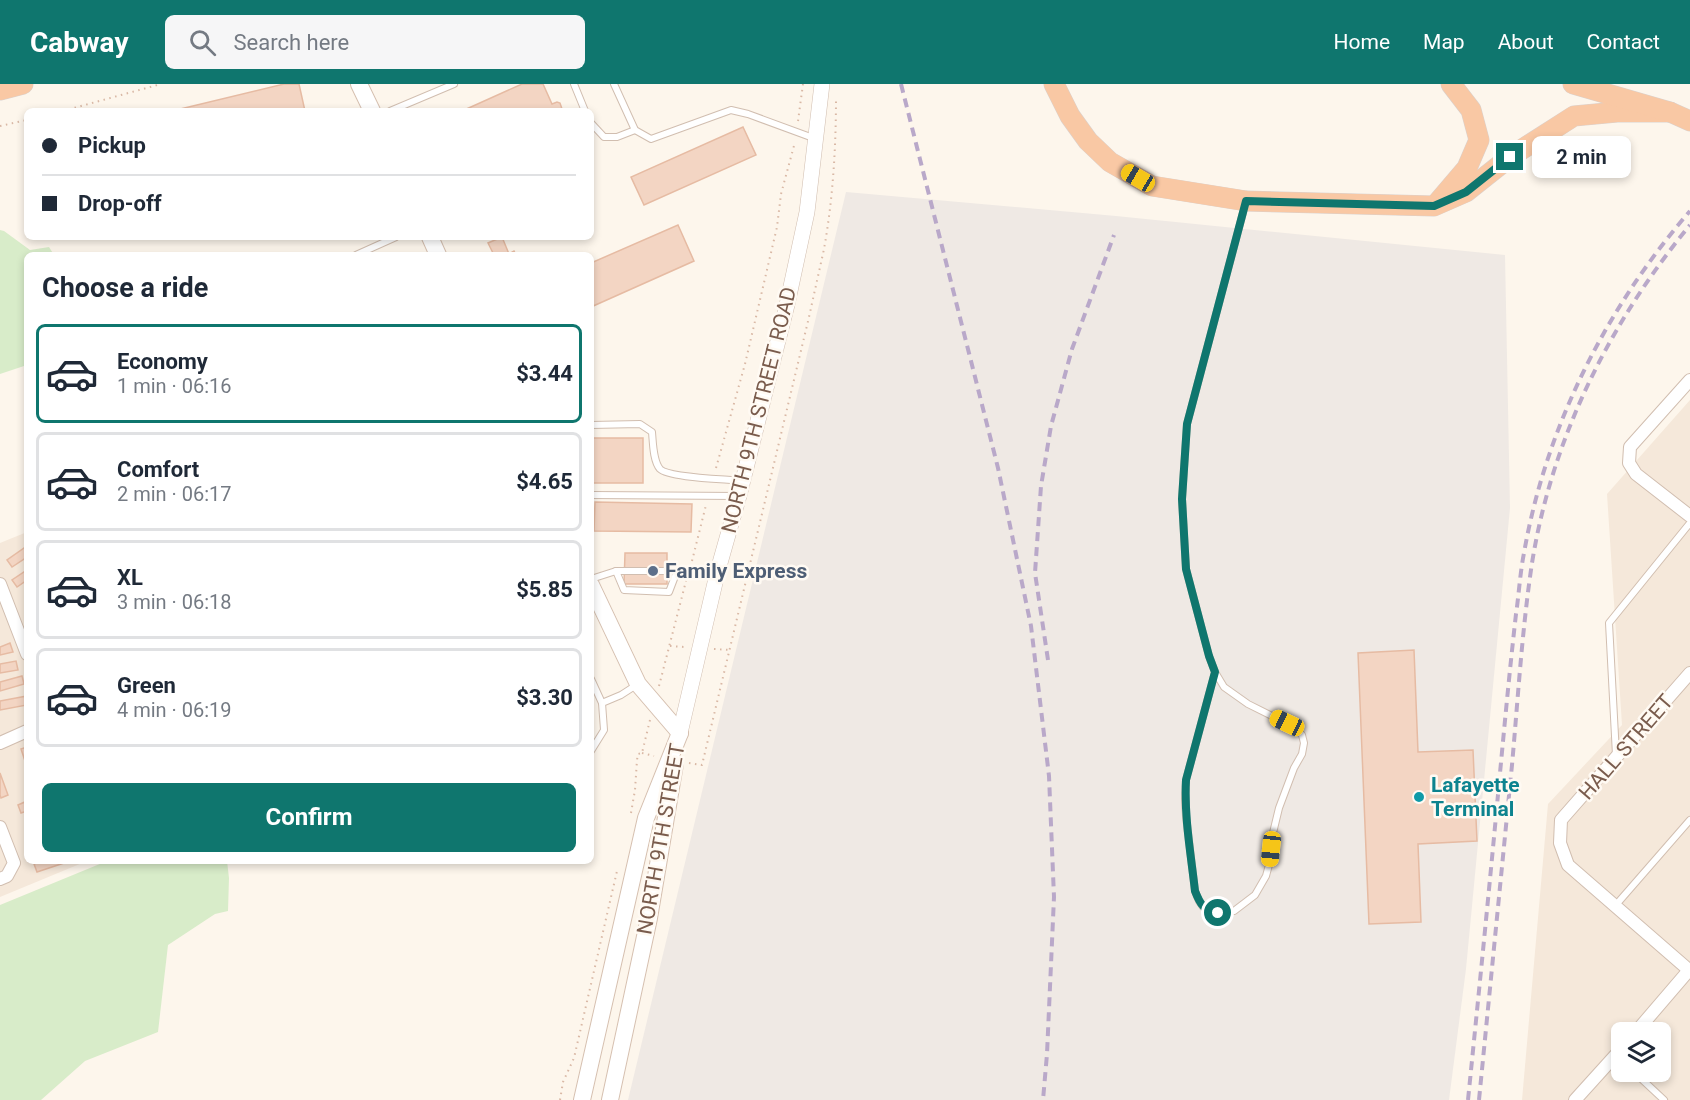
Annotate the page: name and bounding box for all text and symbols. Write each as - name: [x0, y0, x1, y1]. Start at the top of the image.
- search box: [165, 15, 585, 69]
- text: Cabway: [30, 26, 129, 59]
- icon: search: [186, 26, 219, 59]
- text: Search here: [234, 30, 349, 55]
- text: Home: [1334, 30, 1390, 54]
- text: Map: [1423, 30, 1465, 54]
- text: About: [1498, 30, 1554, 54]
- text: Contact: [1587, 30, 1660, 54]
- text: Pickup: [78, 133, 146, 158]
- callout: 2 min: [1531, 136, 1630, 178]
- route end: [1496, 143, 1523, 170]
- text: 2 min: [1556, 145, 1607, 169]
- car: [1118, 161, 1158, 195]
- text: Drop-off: [78, 191, 162, 216]
- text: Choose a ride: [42, 272, 208, 304]
- street label: NORTH 9TH STREET ROAD: [717, 284, 801, 536]
- icon: car: [45, 347, 99, 401]
- text: Economy: [117, 349, 208, 374]
- text: $3.44: [516, 361, 573, 386]
- text: 1 min · 06:16: [117, 374, 232, 398]
- icon: car: [45, 455, 99, 509]
- text: Comfort: [117, 457, 199, 482]
- text: $4.65: [516, 469, 573, 494]
- text: 2 min · 06:17: [117, 482, 232, 506]
- place label: Family Express: [665, 559, 807, 583]
- icon: car: [45, 563, 99, 617]
- marker: Family Express: [646, 564, 660, 578]
- text: XL: [117, 565, 143, 590]
- text: $5.85: [516, 577, 573, 602]
- text: 3 min · 06:18: [117, 590, 232, 614]
- icon: car: [45, 671, 99, 725]
- text: Green: [117, 673, 176, 698]
- text: $3.30: [516, 685, 573, 710]
- street label: HALL STREET: [1574, 689, 1678, 804]
- text: 4 min · 06:19: [117, 698, 232, 722]
- car: [1267, 707, 1307, 739]
- street label: NORTH 9TH STREET: [632, 741, 690, 936]
- place label: Lafayette Terminal: [1431, 773, 1520, 821]
- button: Confirm: [42, 783, 576, 852]
- marker: Lafayette Terminal: [1412, 790, 1426, 804]
- car: [1260, 830, 1282, 868]
- route start: [1204, 899, 1231, 926]
- map controls: [1611, 1022, 1671, 1082]
- button: layers: [1611, 1022, 1671, 1082]

